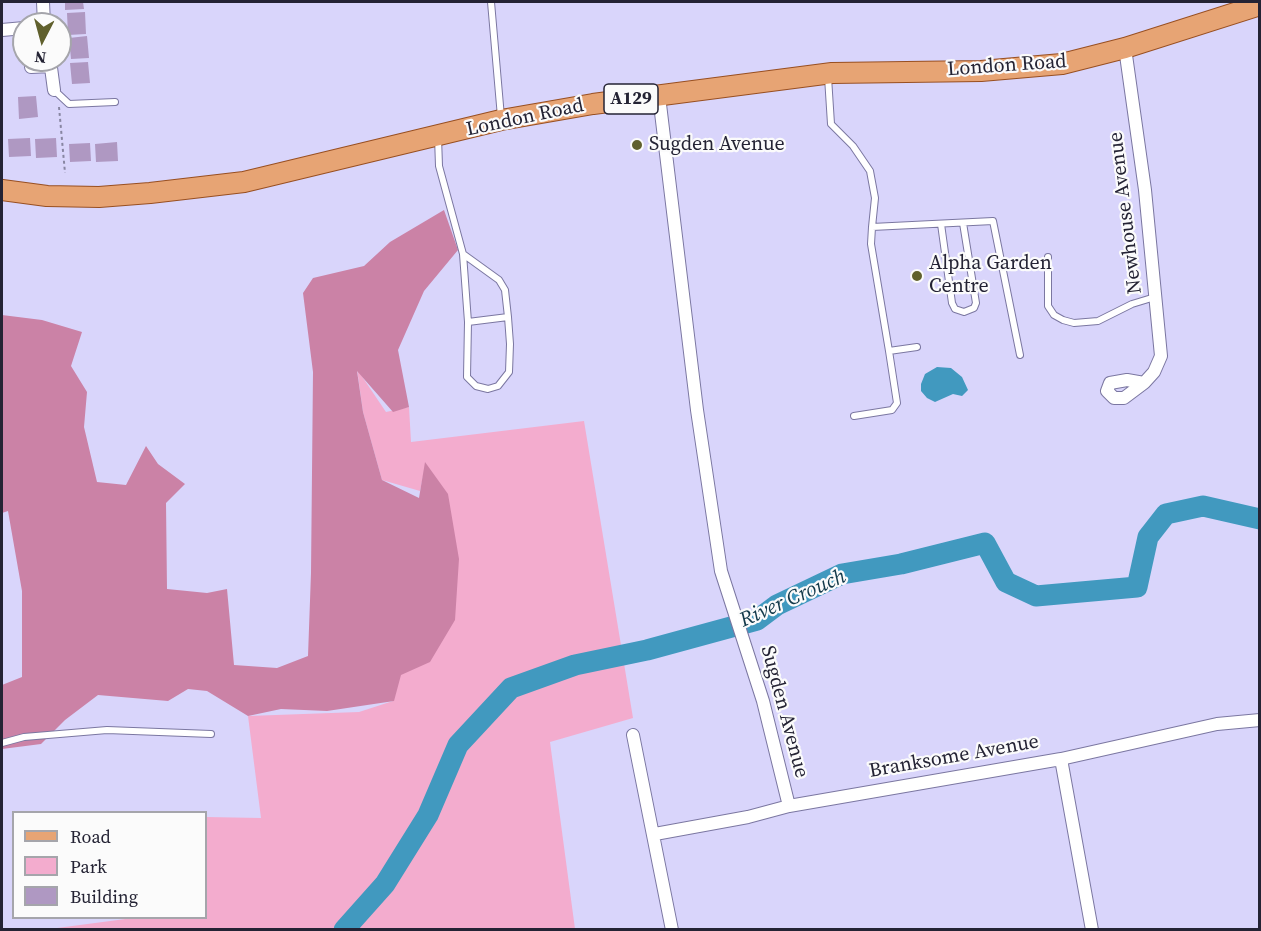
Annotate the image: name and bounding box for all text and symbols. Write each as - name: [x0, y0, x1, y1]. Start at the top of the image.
- north arrow: [12, 12, 72, 72]
- text: N: [33, 46, 47, 69]
- street label: London Road: [947, 50, 1067, 82]
- road number: A129: [604, 84, 658, 114]
- street label: London Road: [464, 94, 586, 142]
- street label: Newhouse Avenue: [1104, 131, 1148, 295]
- place label: Sugden Avenue: [649, 133, 785, 157]
- marker: Sugden Avenue: [630, 138, 644, 152]
- place label: Alpha Garden Centre: [929, 252, 1052, 299]
- marker: Alpha Garden Centre: [910, 269, 924, 283]
- water label: River Crouch: [736, 564, 850, 634]
- street label: Sugden Avenue: [755, 643, 813, 781]
- street label: Branksome Avenue: [867, 730, 1041, 784]
- legend: [12, 811, 207, 919]
- text: Road: [70, 824, 111, 849]
- text: Park: [70, 854, 107, 879]
- text: Building: [70, 884, 138, 909]

